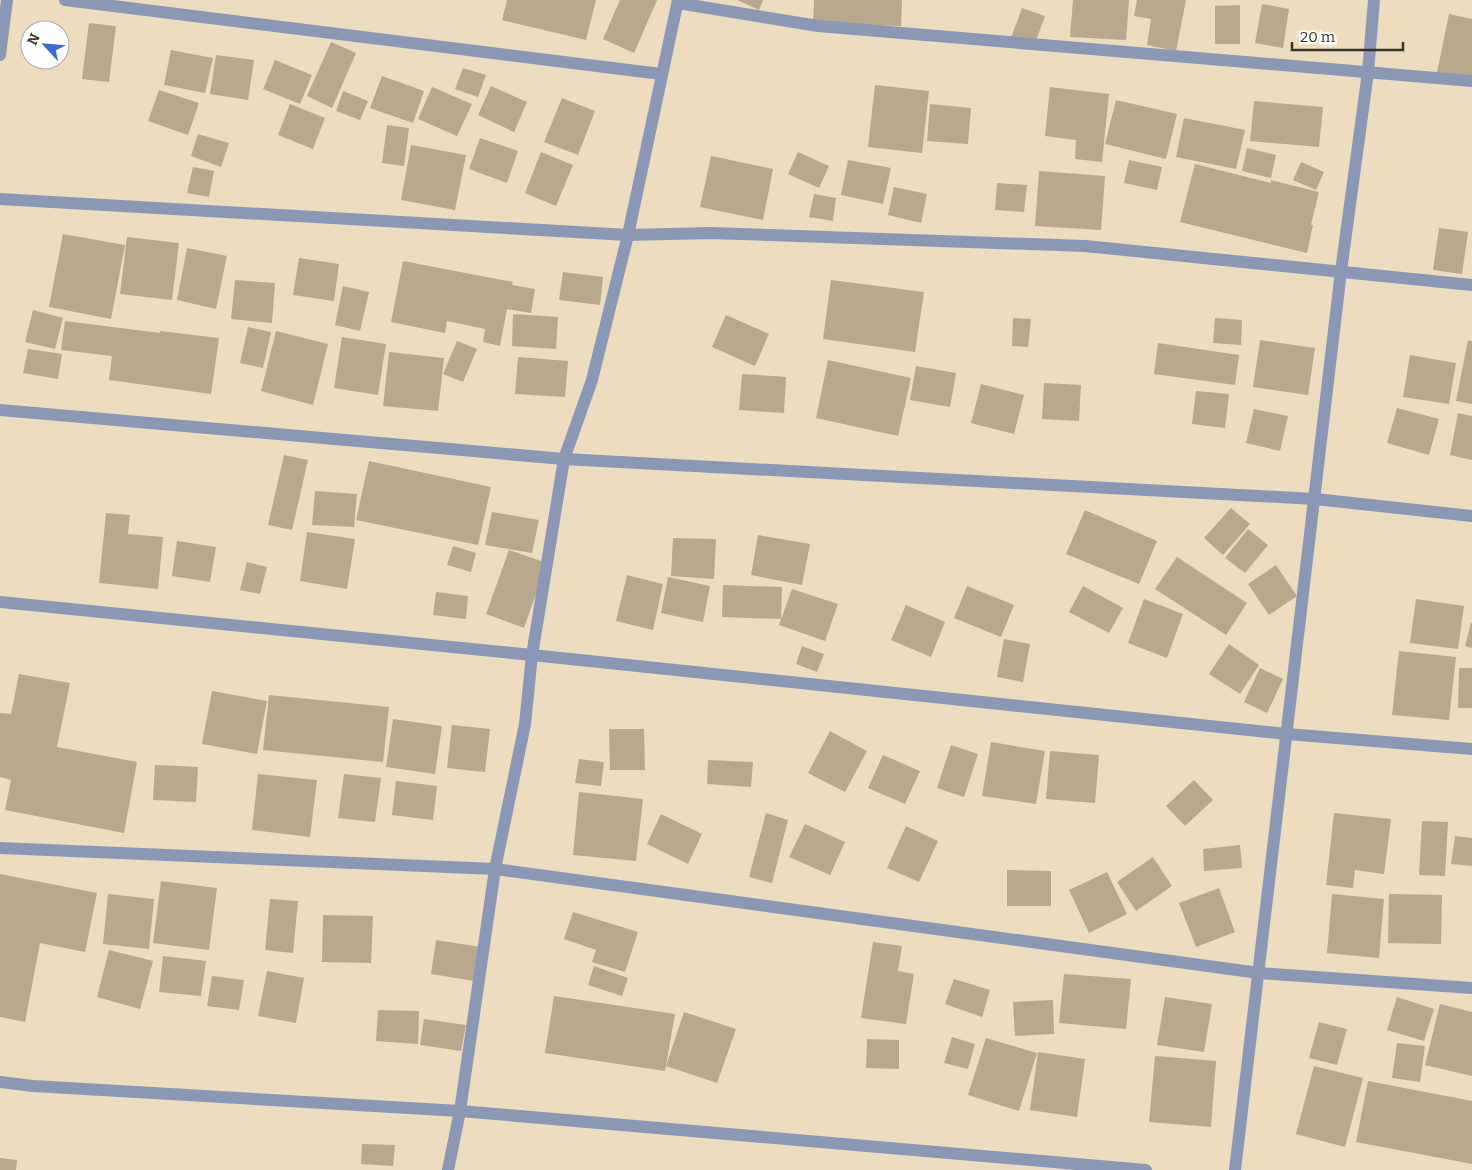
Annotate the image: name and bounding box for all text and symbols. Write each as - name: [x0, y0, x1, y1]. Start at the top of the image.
- north arrow: [20, 20, 70, 70]
- scale bar: [1292, 20, 1403, 52]
- text: 20 m: [1300, 28, 1336, 46]
- text: N: [24, 31, 44, 48]

